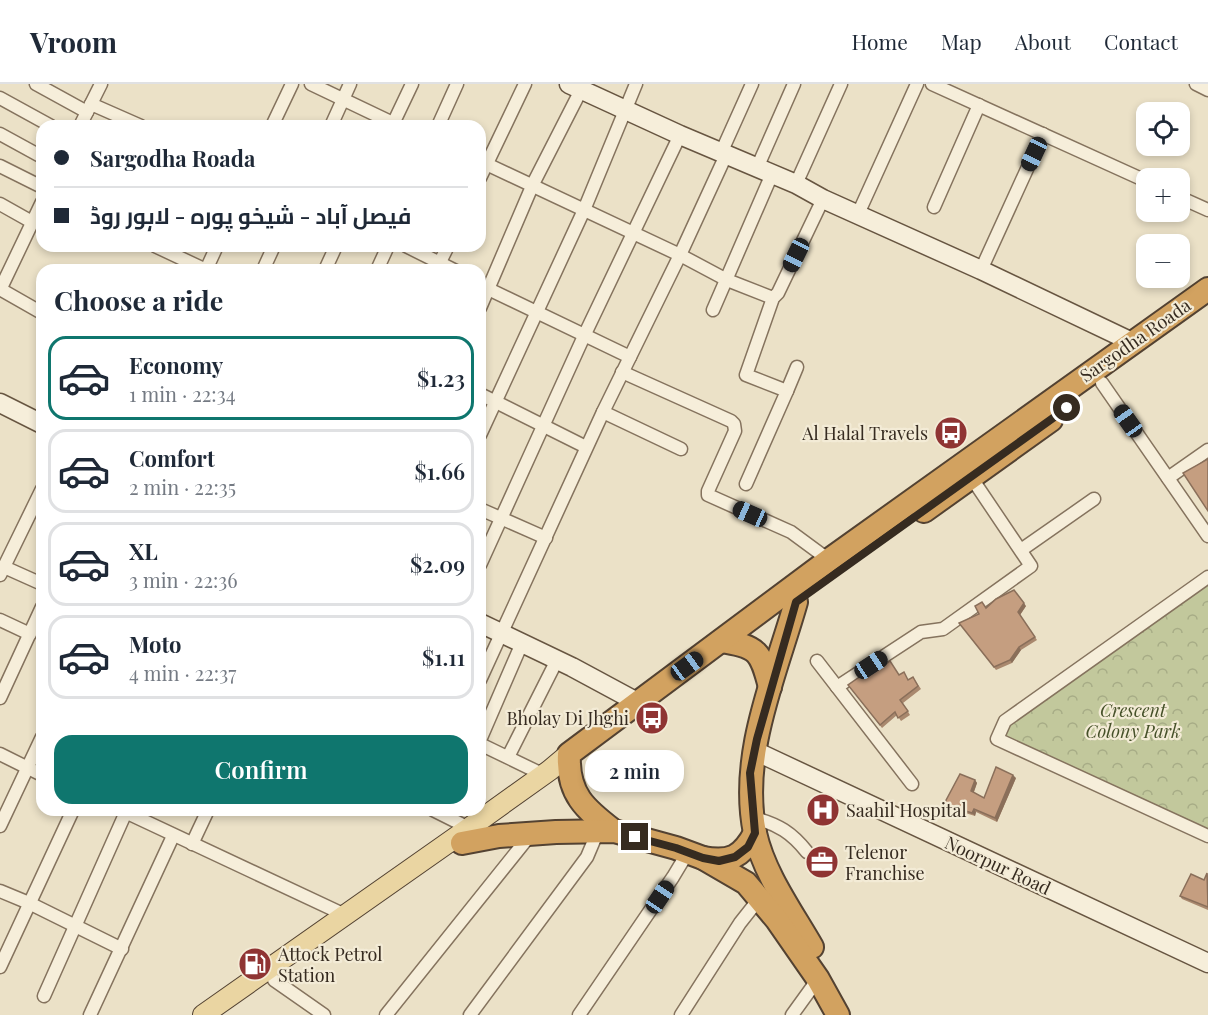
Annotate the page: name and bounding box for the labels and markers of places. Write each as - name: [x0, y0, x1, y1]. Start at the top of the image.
- bus stop icon: Al Halal Travels: [933, 415, 969, 451]
- place label: Al Halal Travels: [801, 421, 928, 445]
- bus stop icon: Bholay Di Jhghi: [634, 700, 670, 736]
- place label: Bholay Di Jhghi: [506, 706, 629, 730]
- hospital icon: Saahil Hospital: [805, 792, 841, 828]
- place label: Saahil Hospital: [846, 798, 967, 822]
- place label: Telenor Franchise: [845, 840, 925, 885]
- office icon: Telenor Franchise: [804, 844, 840, 880]
- place label: Attock Petrol Station: [277, 942, 382, 987]
- fuel station icon: Attock Petrol Station: [237, 946, 273, 982]

